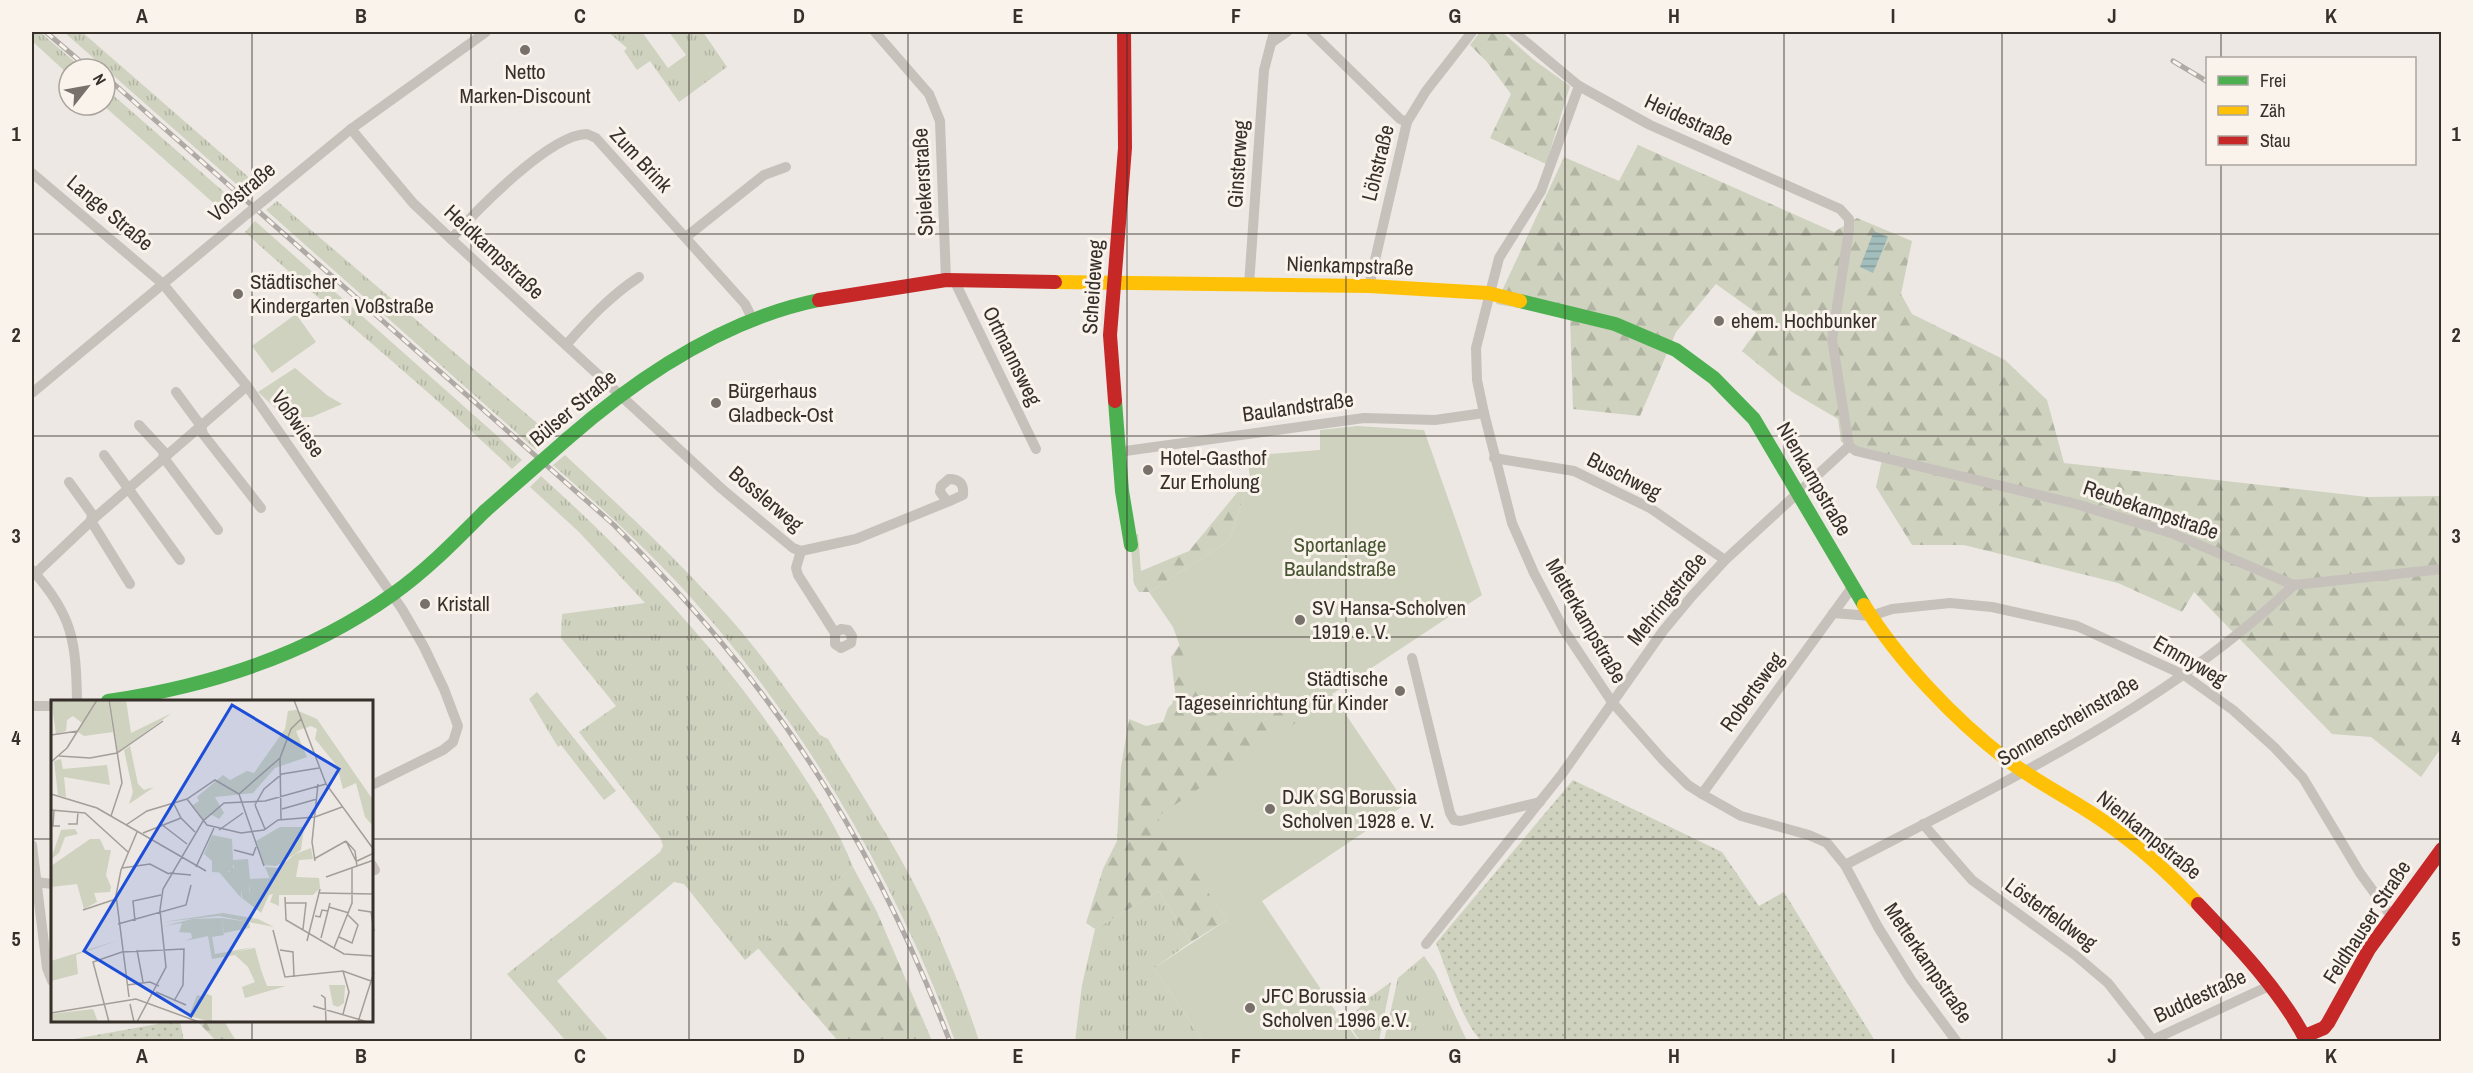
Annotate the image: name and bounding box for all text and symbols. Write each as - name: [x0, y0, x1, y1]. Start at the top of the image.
- text: A: [136, 2, 148, 29]
- text: B: [355, 2, 367, 29]
- text: C: [574, 2, 586, 29]
- text: D: [793, 2, 805, 29]
- text: E: [1013, 2, 1024, 29]
- text: F: [1231, 2, 1241, 29]
- text: G: [1449, 2, 1461, 29]
- text: H: [1668, 2, 1680, 29]
- text: I: [1891, 2, 1895, 29]
- text: J: [2107, 2, 2117, 29]
- text: K: [2325, 2, 2337, 29]
- marker: Netto Marken-Discount: [518, 43, 532, 57]
- north arrow: [57, 57, 117, 117]
- place label: Netto Marken-Discount: [459, 57, 591, 110]
- legend: [2206, 57, 2416, 165]
- text: Frei: [2260, 68, 2286, 93]
- text: N: [88, 70, 112, 89]
- street label: Heidestraße: [1640, 86, 1738, 153]
- text: Zäh: [2260, 98, 2285, 123]
- street label: Ginsterweg: [1220, 119, 1255, 209]
- text: 1: [11, 120, 21, 147]
- text: 1: [2451, 120, 2461, 147]
- street label: Zum Brink: [604, 121, 679, 199]
- street label: Löhstraße: [1354, 122, 1401, 204]
- street label: Spiekerstraße: [905, 127, 940, 237]
- text: Stau: [2260, 128, 2290, 153]
- street label: Voßstraße: [202, 155, 281, 228]
- street label: Lange Straße: [61, 168, 160, 257]
- street label: Heidkampstraße: [438, 198, 551, 306]
- street label: Scheideweg: [1075, 238, 1110, 335]
- street label: Nienkampstraße: [1286, 249, 1414, 282]
- place label: Städtischer Kindergarten Voßstraße: [250, 267, 434, 320]
- marker: Städtischer Kindergarten Voßstraße: [231, 287, 245, 301]
- street label: Ortmannsweg: [976, 301, 1049, 411]
- place label: ehem. Hochbunker: [1731, 306, 1877, 335]
- marker: ehem. Hochbunker: [1712, 314, 1726, 328]
- text: 2: [11, 321, 21, 348]
- text: 2: [2451, 321, 2461, 348]
- street label: Bülser Straße: [523, 363, 622, 453]
- place label: Bürgerhaus Gladbeck-Ost: [728, 376, 833, 429]
- street label: Voßwiese: [265, 384, 332, 463]
- street label: Baulandstraße: [1240, 384, 1355, 429]
- marker: Bürgerhaus Gladbeck-Ost: [709, 396, 723, 410]
- street label: Nienkampstraße: [1770, 416, 1859, 541]
- place label: Hotel-Gasthof Zur Erholung: [1160, 443, 1266, 496]
- street label: Buschweg: [1582, 445, 1667, 507]
- street label: Bosslerweg: [723, 459, 810, 539]
- marker: Hotel-Gasthof Zur Erholung: [1141, 463, 1155, 477]
- street label: Reubekampstraße: [2079, 473, 2223, 546]
- text: 3: [11, 522, 21, 549]
- text: 3: [2451, 522, 2461, 549]
- park label: Sportanlage Baulandstraße: [1284, 530, 1396, 583]
- street label: Mehringstraße: [1620, 546, 1713, 651]
- street label: Metterkampstraße: [1539, 553, 1634, 688]
- place label: Kristall: [437, 589, 490, 618]
- place label: SV Hansa-Scholven 1919 e. V.: [1312, 593, 1466, 646]
- marker: Kristall: [418, 597, 432, 611]
- marker: SV Hansa-Scholven 1919 e. V.: [1293, 613, 1307, 627]
- street label: Emmyweg: [2148, 628, 2233, 693]
- street label: Robertsweg: [1713, 646, 1791, 737]
- place label: Städtische Tageseinrichtung für Kinder: [1175, 664, 1388, 717]
- street label: Sonnenscheinstraße: [1992, 668, 2144, 773]
- marker: Städtische Tageseinrichtung für Kinder: [1393, 684, 1407, 698]
- inset map: [51, 700, 374, 1022]
- text: 4: [11, 724, 21, 751]
- text: 4: [2451, 724, 2461, 751]
- place label: DJK SG Borussia Scholven 1928 e. V.: [1282, 782, 1435, 835]
- street label: Nienkampstraße: [2091, 783, 2208, 886]
- marker: DJK SG Borussia Scholven 1928 e. V.: [1263, 802, 1277, 816]
- street label: Feldhauser Straße: [2316, 854, 2417, 989]
- street label: Lösterfeldweg: [1999, 870, 2104, 957]
- street label: Metterkampstraße: [1877, 897, 1980, 1029]
- text: 5: [11, 925, 21, 952]
- text: 5: [2451, 925, 2461, 952]
- street label: Buddestraße: [2149, 962, 2251, 1030]
- place label: JFC Borussia Scholven 1996 e.V.: [1262, 981, 1410, 1034]
- marker: JFC Borussia Scholven 1996 e.V.: [1243, 1001, 1257, 1015]
- text: A: [136, 1042, 148, 1069]
- text: B: [355, 1042, 367, 1069]
- text: C: [574, 1042, 586, 1069]
- text: D: [793, 1042, 805, 1069]
- text: E: [1013, 1042, 1024, 1069]
- text: F: [1231, 1042, 1241, 1069]
- text: G: [1449, 1042, 1461, 1069]
- text: H: [1668, 1042, 1680, 1069]
- text: I: [1891, 1042, 1895, 1069]
- text: J: [2107, 1042, 2117, 1069]
- text: K: [2325, 1042, 2337, 1069]

